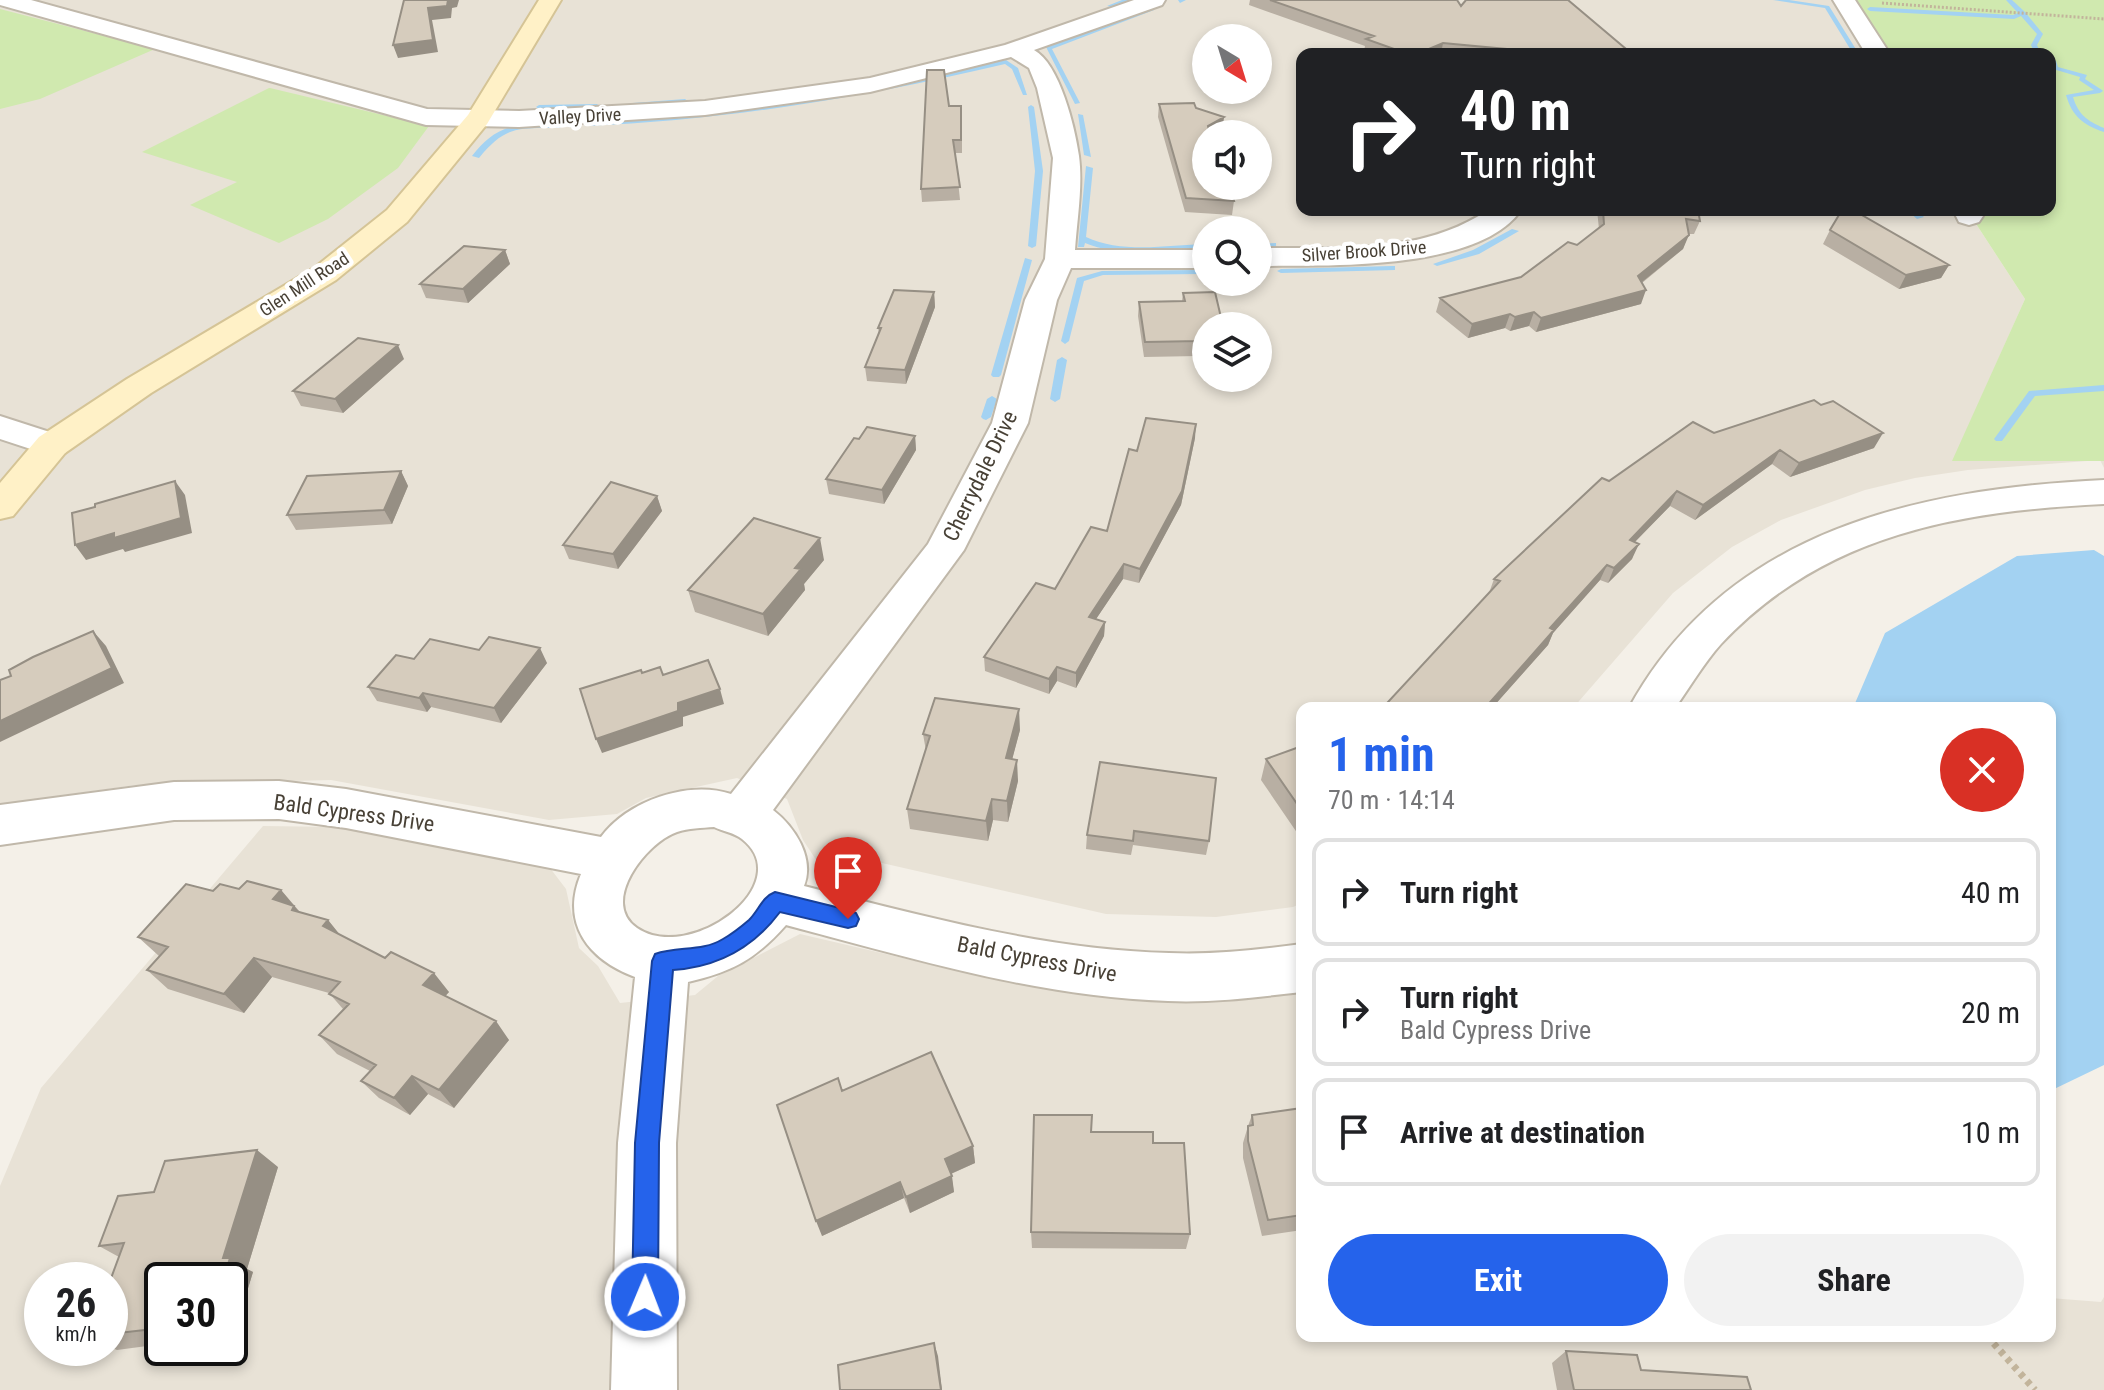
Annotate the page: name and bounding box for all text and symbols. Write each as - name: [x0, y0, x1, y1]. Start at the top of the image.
- north arrow: [1192, 24, 1272, 104]
- map controls: [1192, 24, 1272, 392]
- text: 40 m: [1460, 78, 1571, 144]
- icon: right: [1328, 80, 1432, 184]
- street label: Valley Drive: [538, 103, 622, 129]
- button: sound: [1192, 120, 1272, 200]
- text: Turn right: [1460, 145, 1596, 187]
- button: search: [1192, 216, 1272, 296]
- street label: Silver Brook Drive: [1301, 236, 1427, 266]
- street label: Glen Mill Road: [255, 247, 353, 321]
- button: layers: [1192, 312, 1272, 392]
- street label: Cherrydale Drive: [938, 407, 1022, 545]
- text: 1 min: [1328, 726, 1435, 783]
- button: close: [1940, 728, 2024, 812]
- text: 70 m · 14:14: [1328, 785, 1455, 815]
- street label: Bald Cypress Drive: [272, 789, 436, 837]
- pin: [814, 837, 882, 919]
- icon: arrive: [826, 849, 870, 893]
- icon: right: [1332, 870, 1376, 914]
- text: Turn right: [1400, 875, 1518, 910]
- text: 40 m: [1961, 875, 2020, 910]
- street label: Bald Cypress Drive: [955, 931, 1119, 987]
- text: Turn right: [1400, 980, 1518, 1015]
- icon: right: [1332, 990, 1376, 1034]
- text: 20 m: [1961, 995, 2020, 1030]
- text: Bald Cypress Drive: [1400, 1015, 1591, 1045]
- icon: arrive: [1332, 1110, 1376, 1154]
- text: Arrive at destination: [1400, 1115, 1645, 1150]
- text: 10 m: [1961, 1115, 2020, 1150]
- button: Exit: [1328, 1234, 1668, 1326]
- button: Share: [1684, 1234, 2024, 1326]
- position arrow: [603, 1255, 687, 1339]
- speed limit sign: 30: [144, 1262, 248, 1366]
- text: 26: [56, 1280, 96, 1327]
- text: km/h: [55, 1322, 97, 1346]

